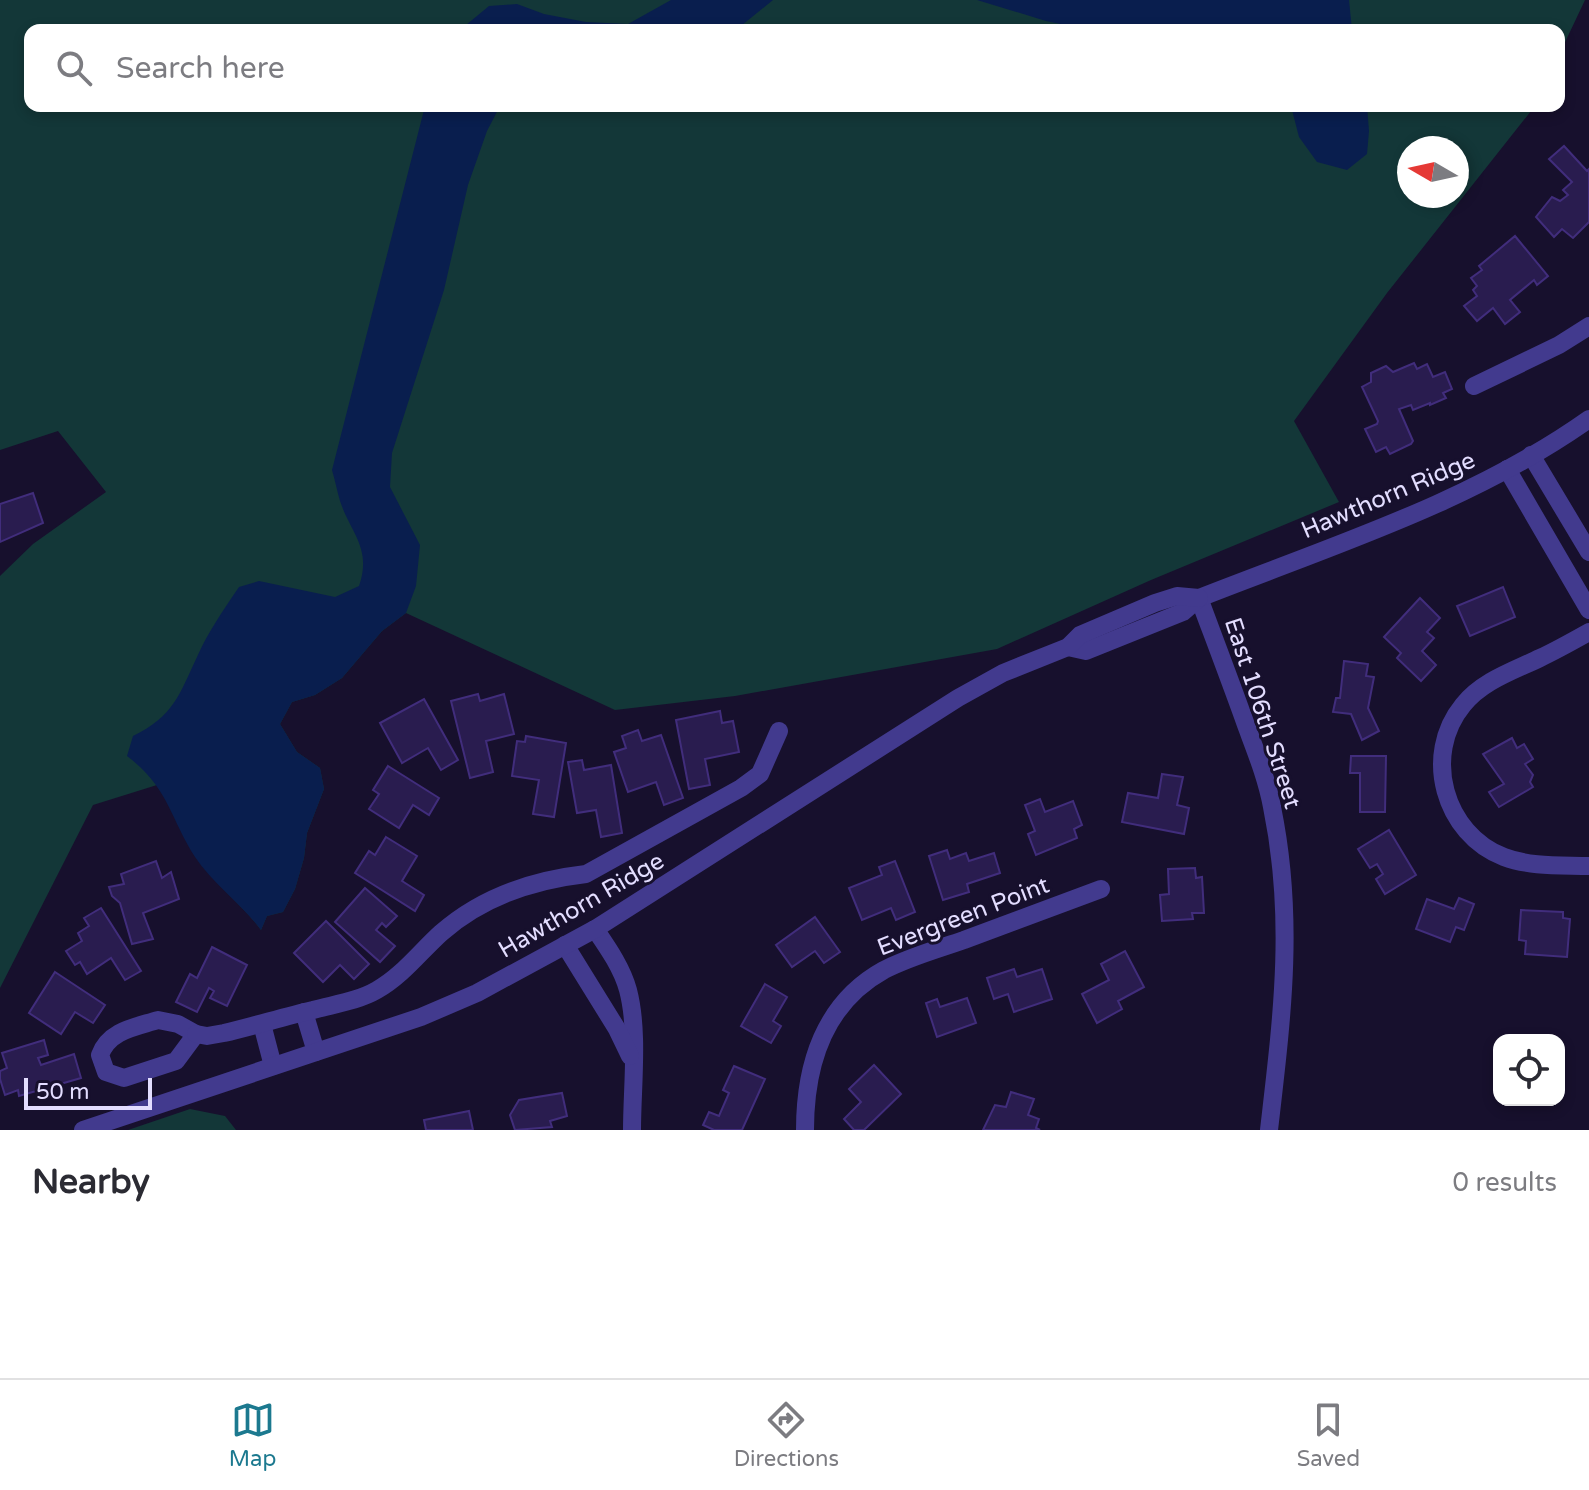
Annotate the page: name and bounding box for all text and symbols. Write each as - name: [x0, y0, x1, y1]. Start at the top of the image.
- search box: [24, 24, 1565, 112]
- icon: search: [52, 46, 96, 90]
- text: Search here: [116, 50, 285, 87]
- north arrow: [1397, 136, 1469, 208]
- street label: Hawthorn Ridge: [1297, 446, 1480, 545]
- street label: East 106th Street: [1218, 614, 1307, 812]
- street label: Hawthorn Ridge: [493, 846, 669, 965]
- street label: Evergreen Point: [873, 870, 1053, 963]
- map controls: [1493, 1034, 1565, 1106]
- button: locate: [1493, 1034, 1565, 1106]
- scale bar: [24, 1074, 152, 1110]
- text: 50 m: [36, 1079, 90, 1105]
- text: Nearby: [32, 1162, 150, 1203]
- text: 0 results: [1452, 1167, 1557, 1198]
- tab: Map: [229, 1398, 276, 1472]
- tab: Directions: [734, 1398, 839, 1472]
- tab: Saved: [1297, 1398, 1360, 1472]

